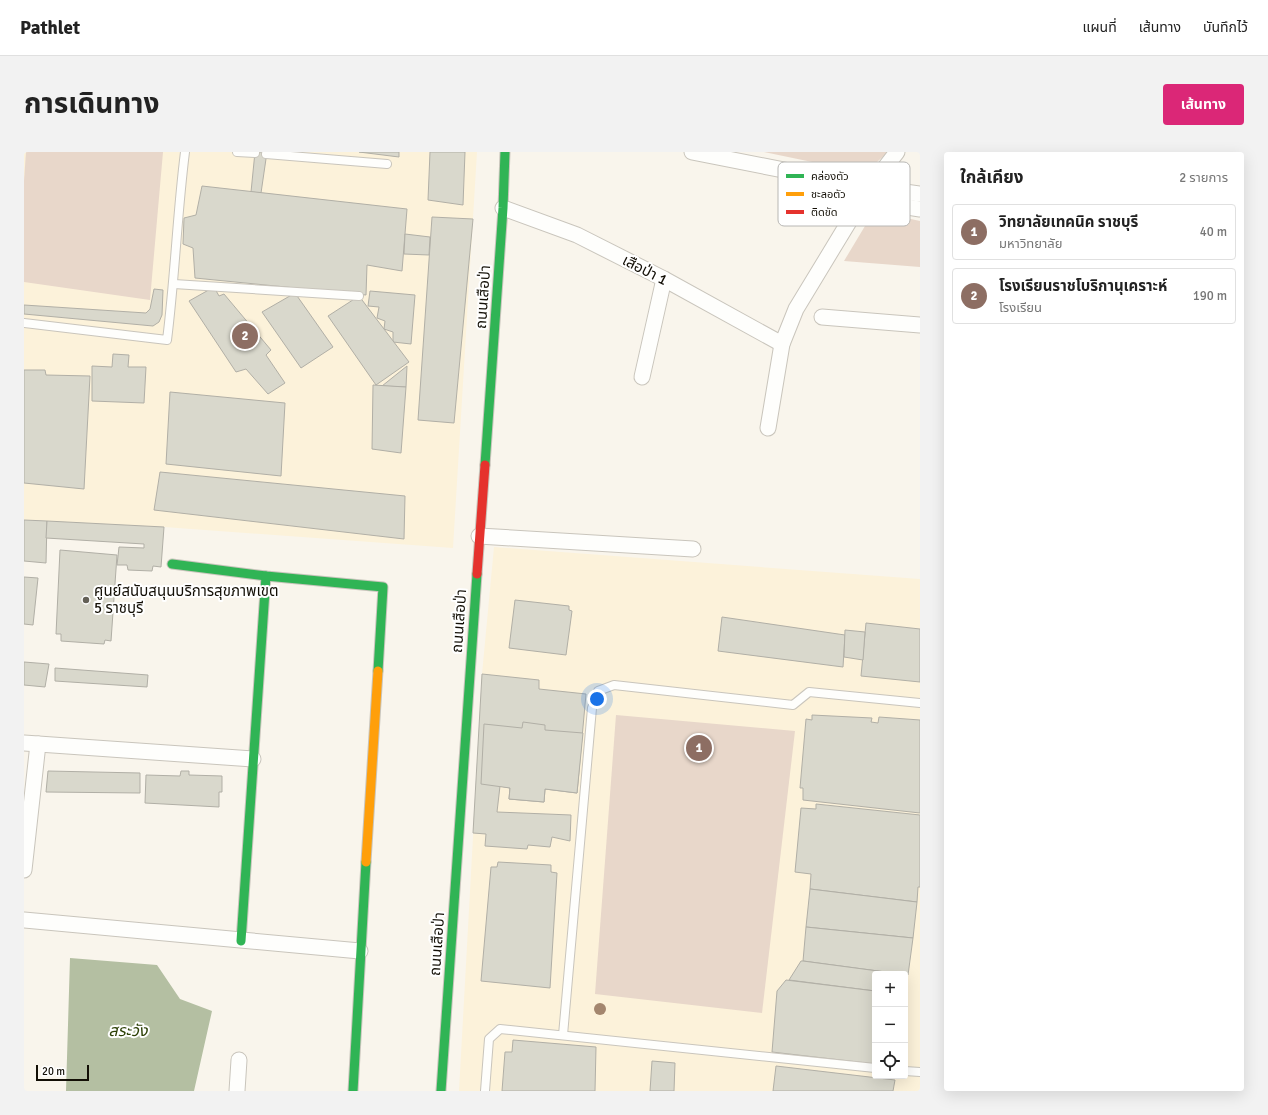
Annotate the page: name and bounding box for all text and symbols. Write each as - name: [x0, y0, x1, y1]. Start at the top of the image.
- text: Pathlet: [20, 16, 80, 40]
- text: แผนที่: [1083, 19, 1117, 36]
- text: เส้นทาง: [1139, 19, 1181, 36]
- text: บันทึกไว้: [1203, 19, 1248, 36]
- button: เส้นทาง: [1163, 84, 1244, 125]
- text: การเดินทาง: [24, 87, 159, 121]
- legend: [778, 162, 910, 226]
- text: ใกล้เคียง: [960, 167, 1023, 188]
- text: คล่องตัว: [811, 170, 849, 183]
- text: 2 รายการ: [1179, 170, 1228, 186]
- text: ชะลอตัว: [811, 188, 846, 201]
- text: ติดขัด: [811, 206, 838, 219]
- text: วิทยาลัยเทคนิค ราชบุรี: [999, 213, 1138, 231]
- text: 1: [970, 224, 978, 240]
- text: 40 m: [1200, 224, 1227, 240]
- text: มหาวิทยาลัย: [999, 236, 1062, 252]
- street label: เสือป่า 1: [620, 251, 670, 289]
- street label: ถนนเสือป่า: [472, 264, 494, 330]
- text: โรงเรียนราชโบริกานุเคราะห์: [999, 277, 1167, 295]
- text: 2: [970, 288, 978, 304]
- text: 190 m: [1193, 288, 1227, 304]
- text: โรงเรียน: [999, 300, 1042, 316]
- pin: 2: [232, 321, 258, 351]
- place label: ศูนย์สนับสนุนบริการสุขภาพเขต 5 ราชบุรี: [94, 582, 278, 617]
- street label: ถนนเสือป่า: [448, 588, 470, 654]
- marker: ศูนย์สนับสนุนบริการสุขภาพเขต 5 ราชบุรี: [81, 595, 91, 605]
- your location: [587, 689, 607, 709]
- pin: 1: [686, 733, 712, 763]
- street label: ถนนเสือป่า: [426, 911, 448, 977]
- map controls: [872, 971, 908, 1079]
- button: +: [872, 971, 908, 1007]
- button: −: [872, 1007, 908, 1043]
- water label: สระวัง: [109, 1021, 149, 1041]
- button: locate: [872, 1043, 908, 1079]
- scale bar: [36, 1063, 89, 1082]
- text: 20 m: [42, 1065, 65, 1078]

